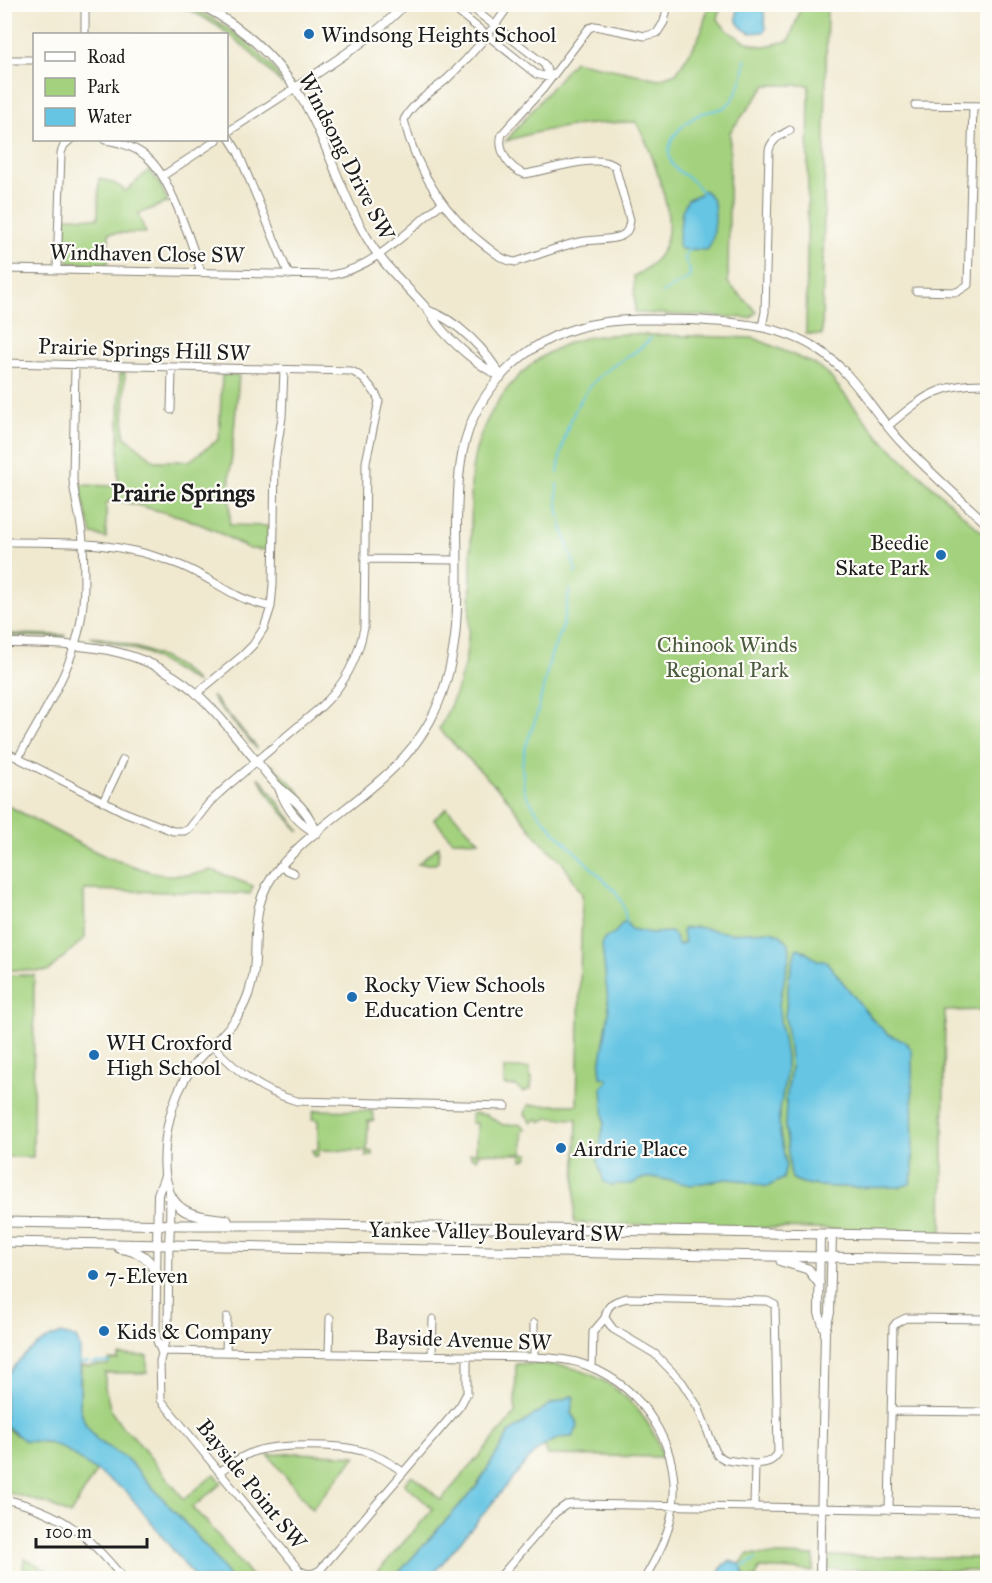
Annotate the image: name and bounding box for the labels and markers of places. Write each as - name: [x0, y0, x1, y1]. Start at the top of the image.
- place label: Windsong Heights School: [321, 21, 556, 48]
- marker: Windsong Heights School: [302, 27, 316, 41]
- place label: Beedie Skate Park: [835, 529, 930, 581]
- marker: Beedie Skate Park: [934, 548, 948, 562]
- place label: Rocky View Schools Education Centre: [364, 971, 545, 1023]
- marker: Rocky View Schools Education Centre: [345, 990, 359, 1004]
- place label: WH Croxford High School: [106, 1029, 232, 1081]
- marker: WH Croxford High School: [87, 1048, 101, 1062]
- place label: Airdrie Place: [572, 1135, 687, 1162]
- marker: Airdrie Place: [554, 1141, 568, 1155]
- place label: 7-Eleven: [105, 1262, 188, 1289]
- marker: 7-Eleven: [86, 1268, 100, 1282]
- place label: Kids & Company: [116, 1318, 272, 1345]
- marker: Kids & Company: [97, 1324, 111, 1338]

